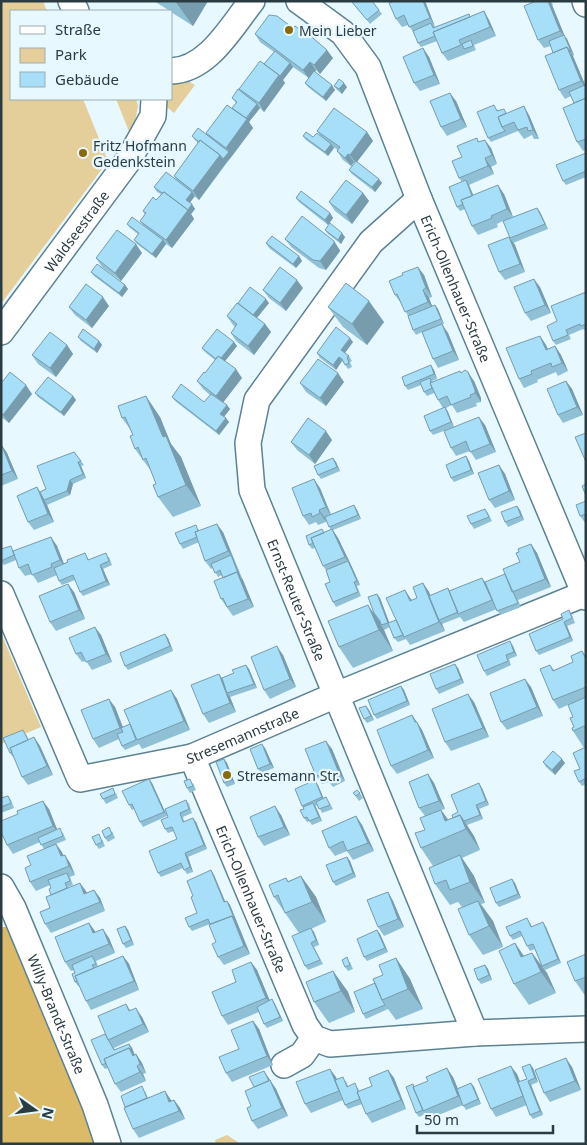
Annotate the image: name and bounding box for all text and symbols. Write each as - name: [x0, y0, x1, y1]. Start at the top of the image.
- legend: [10, 10, 172, 100]
- text: Straße: [55, 19, 101, 39]
- place label: Mein Lieber: [299, 21, 377, 40]
- marker: Mein Lieber: [283, 24, 295, 36]
- text: Park: [55, 44, 87, 64]
- text: Gebäude: [55, 69, 119, 89]
- place label: Fritz Hofmann Gedenkstein: [93, 136, 187, 171]
- marker: Fritz Hofmann Gedenkstein: [77, 147, 89, 159]
- street label: Waldseestraße: [39, 186, 113, 276]
- street label: Erich-Ollenhauer-Straße: [417, 212, 496, 365]
- street label: Ernst-Reuter-Straße: [264, 536, 331, 664]
- street label: Stresemannstraße: [184, 703, 302, 767]
- place label: Stresemann Str.: [237, 766, 340, 785]
- marker: Stresemann Str.: [221, 769, 233, 781]
- street label: Erich-Ollenhauer-Straße: [212, 822, 291, 976]
- street label: Willy-Brandt-Straße: [24, 951, 90, 1077]
- north arrow: [10, 1085, 60, 1135]
- scale bar: [417, 1102, 553, 1134]
- text: N: [38, 1105, 59, 1121]
- text: 50 m: [424, 1109, 459, 1129]

